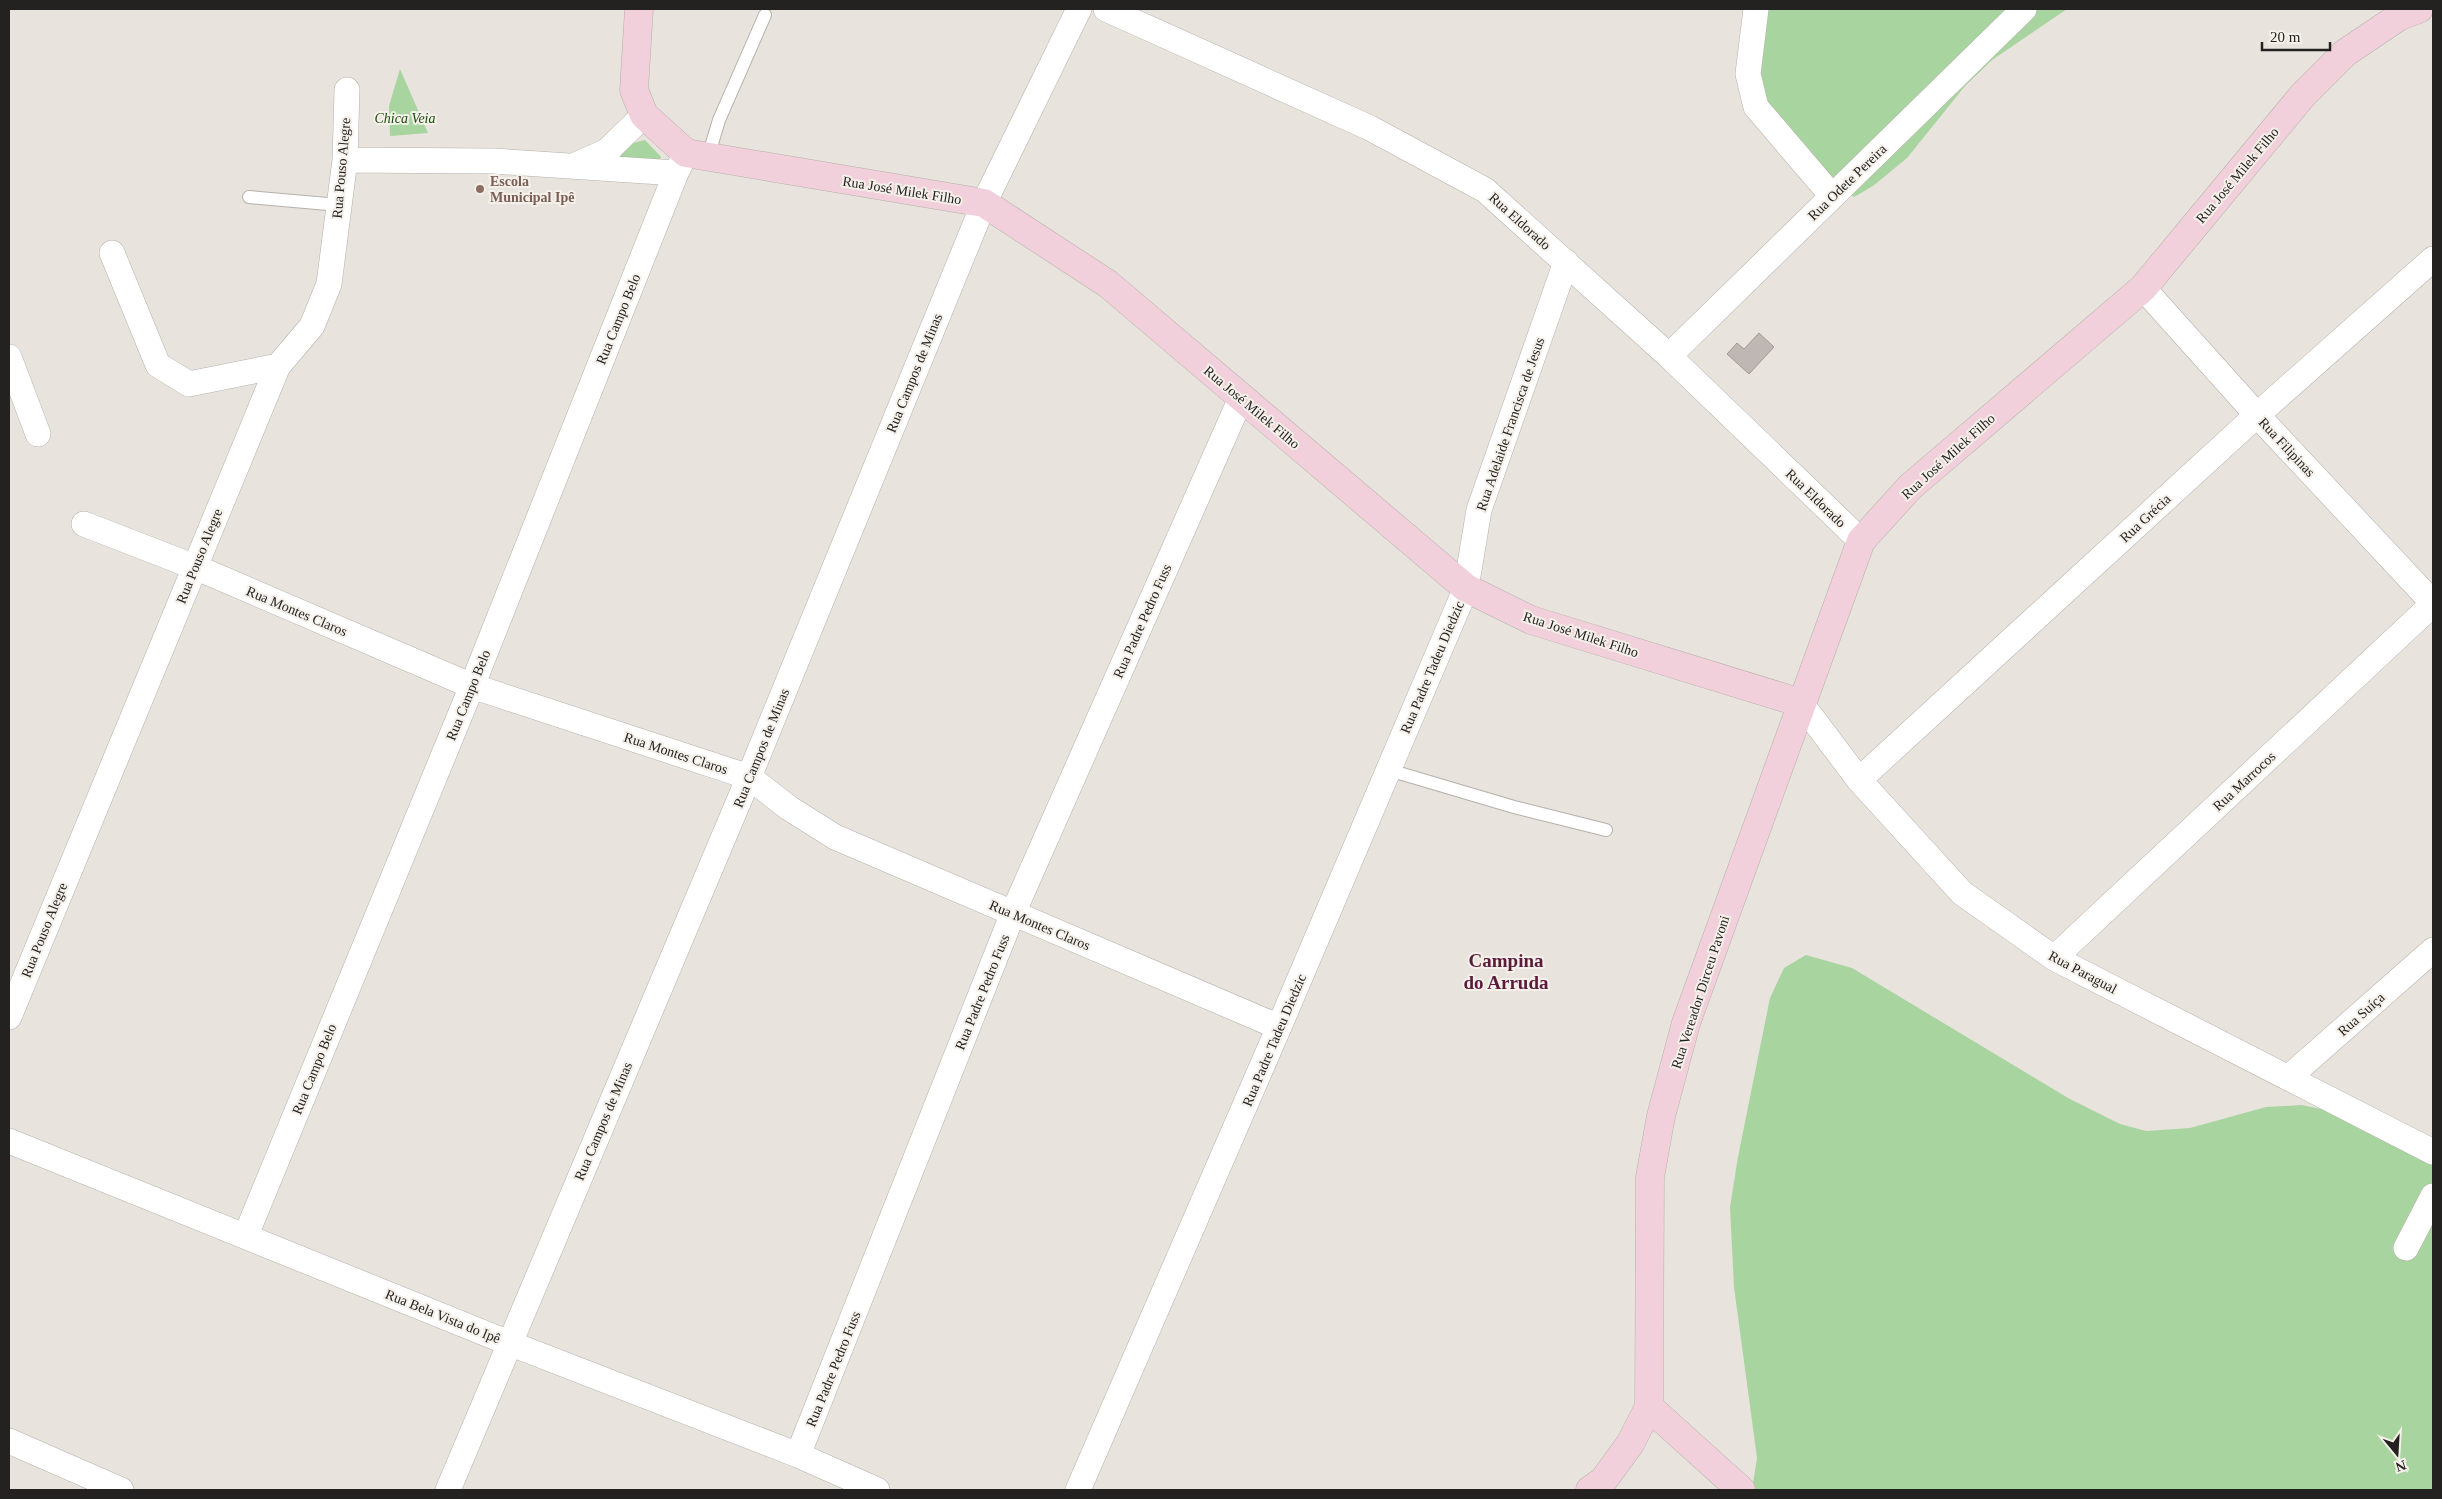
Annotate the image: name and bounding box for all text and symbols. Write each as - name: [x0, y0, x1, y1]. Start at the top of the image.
- scale bar: [2262, 20, 2330, 52]
- text: 20 m: [2270, 29, 2301, 45]
- park label: Chica Veia: [374, 111, 436, 126]
- street label: Rua Pouso Alegre: [330, 117, 353, 219]
- street label: Rua José Milek Filho: [2193, 124, 2282, 226]
- street label: Rua Odete Pereira: [1805, 141, 1890, 223]
- place label: Escola Municipal Ipê: [490, 174, 574, 205]
- street label: Rua José Milek Filho: [841, 174, 962, 207]
- marker: Escola Municipal Ipê: [474, 183, 486, 195]
- street label: Rua Eldorado: [1486, 190, 1553, 253]
- street label: Rua Campo Belo: [593, 272, 643, 367]
- street label: Rua Campos de Minas: [884, 311, 945, 435]
- street label: Rua Adelaide Francisca de Jesus: [1474, 335, 1547, 513]
- street label: Rua José Milek Filho: [1201, 363, 1303, 452]
- street label: Rua José Milek Filho: [1899, 411, 1998, 502]
- street label: Rua Filipinas: [2256, 415, 2318, 480]
- street label: Rua Eldorado: [1783, 466, 1849, 531]
- street label: Rua Grécia: [2117, 491, 2174, 545]
- street label: Rua Pouso Alegre: [174, 507, 225, 606]
- street label: Rua Padre Pedro Fuss: [1111, 562, 1174, 681]
- street label: Rua Montes Claros: [244, 583, 349, 639]
- street label: Rua Padre Tadeu Diedzic: [1398, 599, 1467, 736]
- street label: Rua José Milek Filho: [1521, 609, 1640, 660]
- street label: Rua Campo Belo: [443, 648, 493, 743]
- street label: Rua Campos de Minas: [731, 686, 792, 810]
- street label: Rua Montes Claros: [622, 730, 730, 777]
- street label: Rua Marrocos: [2210, 749, 2279, 814]
- street label: Rua Pouso Alegre: [19, 881, 70, 980]
- street label: Rua Montes Claros: [987, 897, 1092, 953]
- street label: Rua Vereador Dirceu Pavoni: [1669, 914, 1732, 1071]
- street label: Rua Padre Pedro Fuss: [952, 932, 1013, 1052]
- street label: Rua Paragual: [2046, 948, 2120, 997]
- district label: Campina do Arruda: [1464, 950, 1549, 993]
- street label: Rua Padre Tadeu Diedzic: [1240, 972, 1309, 1109]
- street label: Rua Suíça: [2335, 989, 2388, 1039]
- street label: Rua Campo Belo: [289, 1022, 339, 1117]
- street label: Rua Campos de Minas: [572, 1060, 635, 1183]
- street label: Rua Bela Vista do Ipê: [383, 1287, 502, 1346]
- street label: Rua Padre Pedro Fuss: [803, 1309, 864, 1429]
- north arrow: [2372, 1429, 2422, 1479]
- text: N: [2394, 1457, 2408, 1475]

